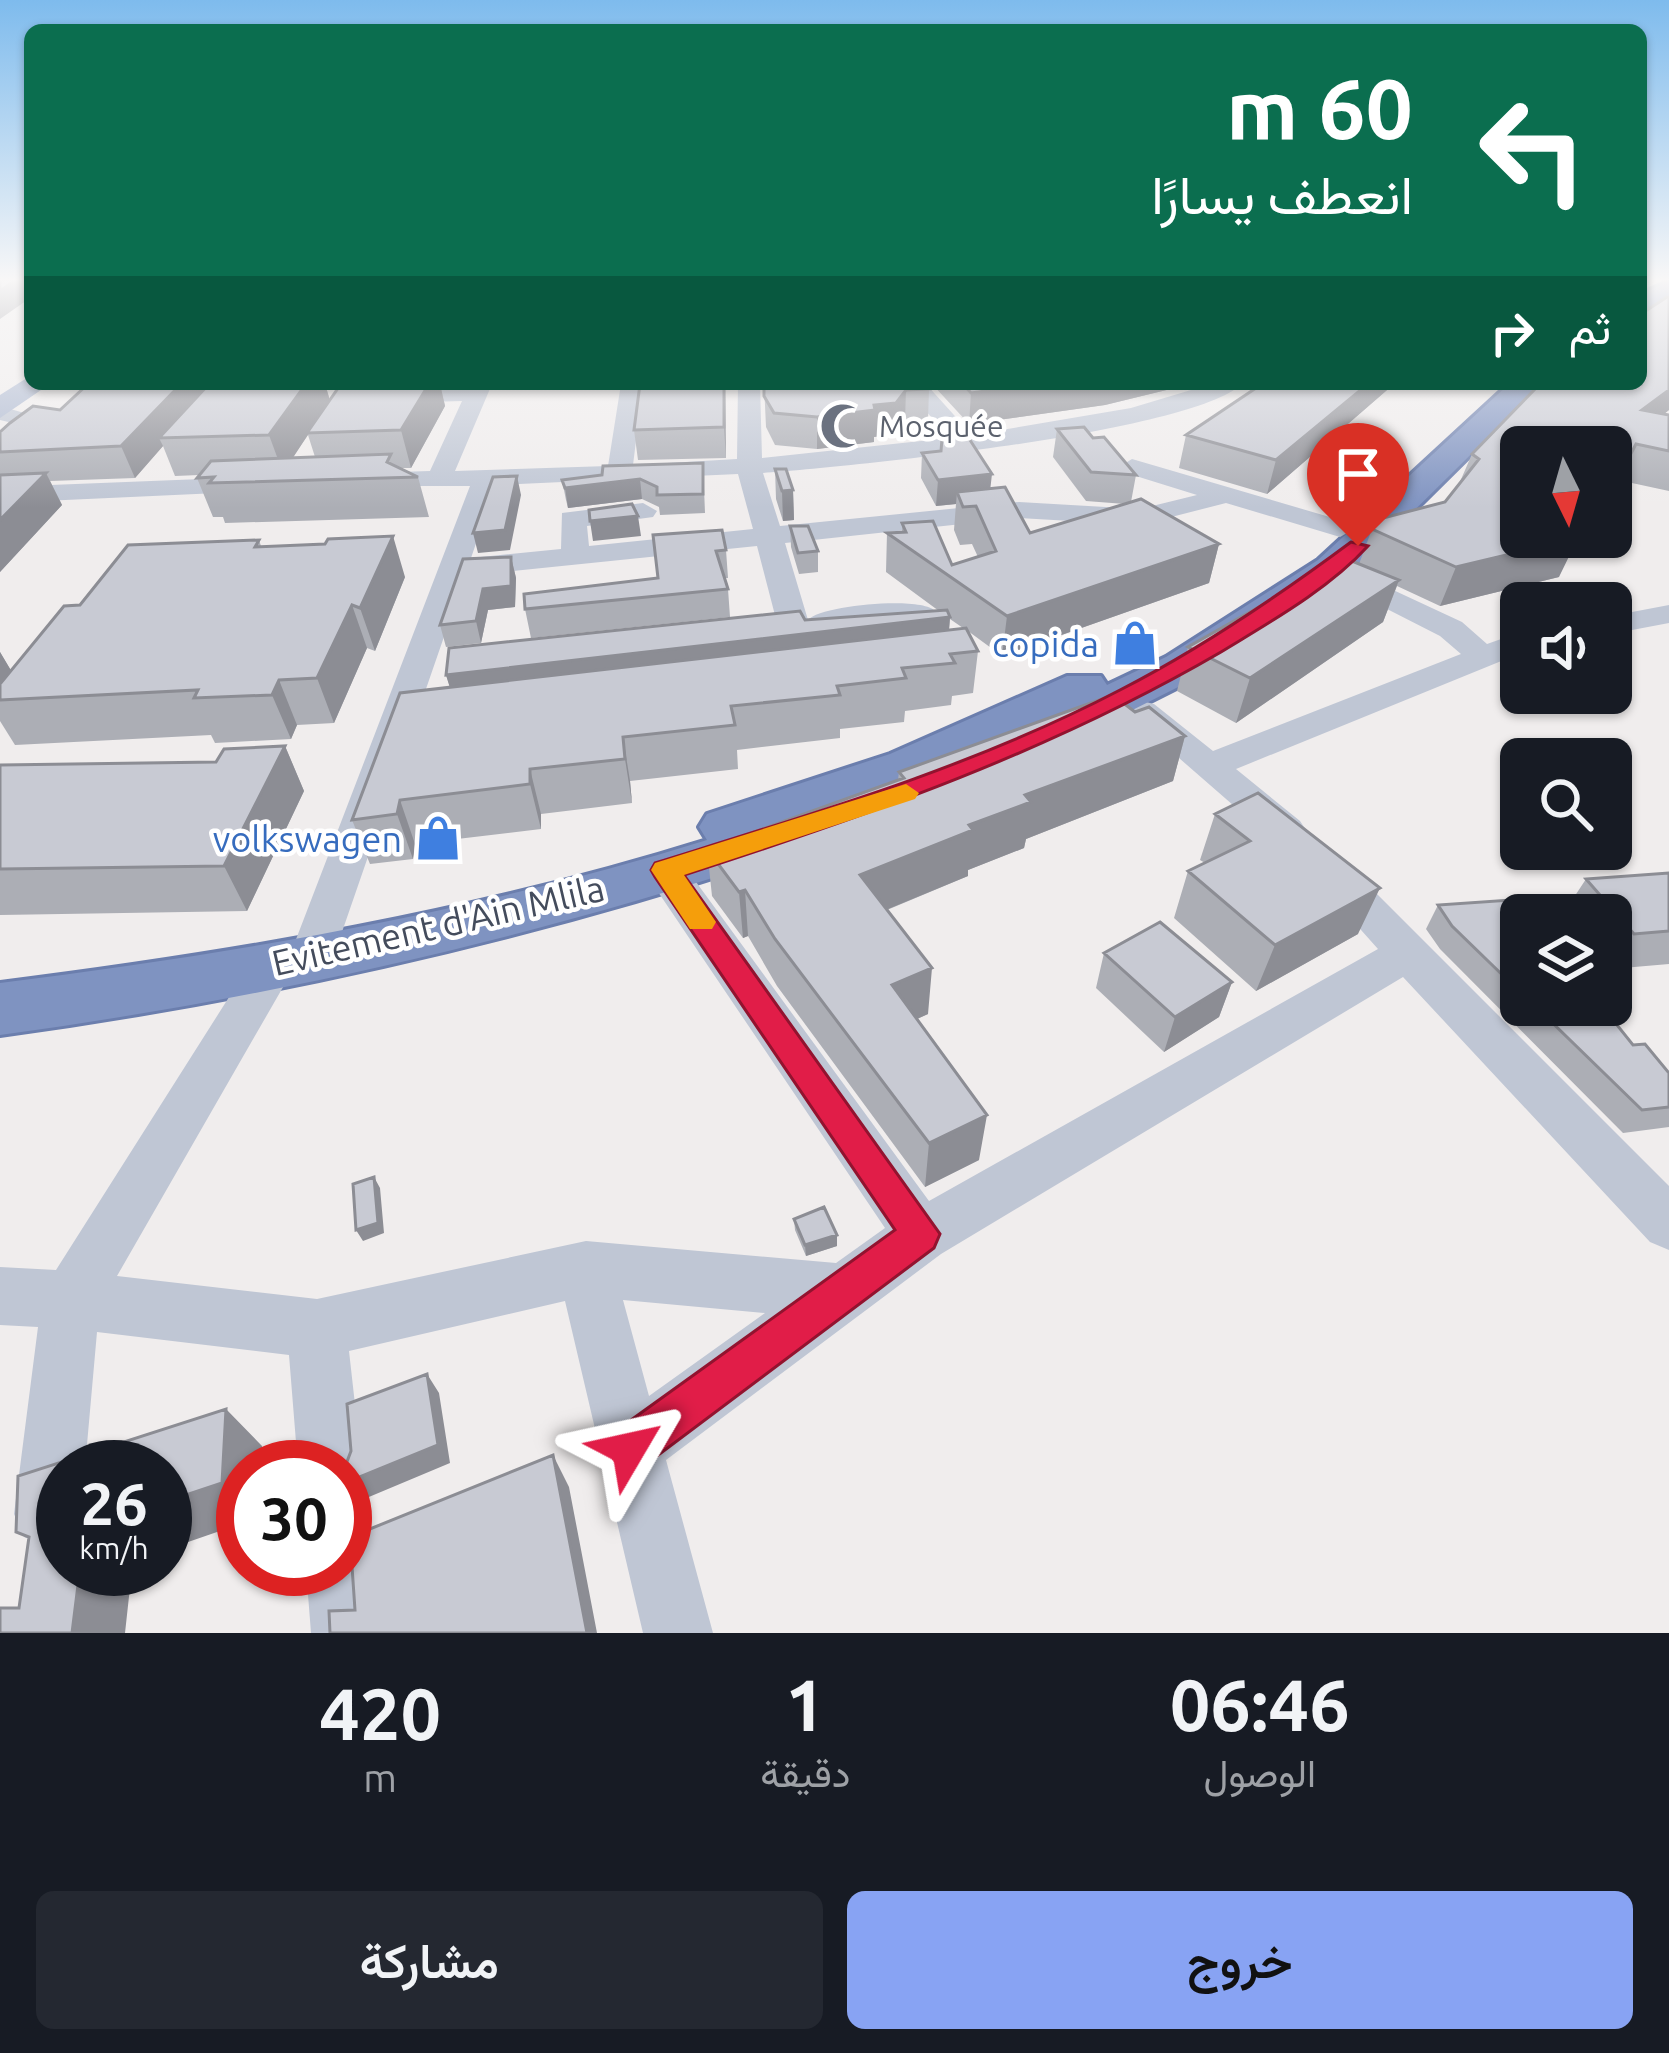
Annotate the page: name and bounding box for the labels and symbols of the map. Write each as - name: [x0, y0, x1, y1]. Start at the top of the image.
- mosque icon: Mosquée: [818, 401, 868, 451]
- place label: Mosquée: [879, 409, 1003, 443]
- pin: [1307, 423, 1409, 546]
- north arrow: [1500, 426, 1632, 558]
- shop icon: copida: [1110, 618, 1160, 668]
- place label: copida: [992, 623, 1099, 664]
- shop icon: volkswagen: [413, 813, 463, 863]
- place label: volkswagen: [213, 818, 402, 859]
- street label: Evitement d'Ain Mlila: [268, 867, 608, 983]
- position arrow: [566, 1386, 692, 1512]
- speed limit sign: 30: [216, 1440, 372, 1596]

